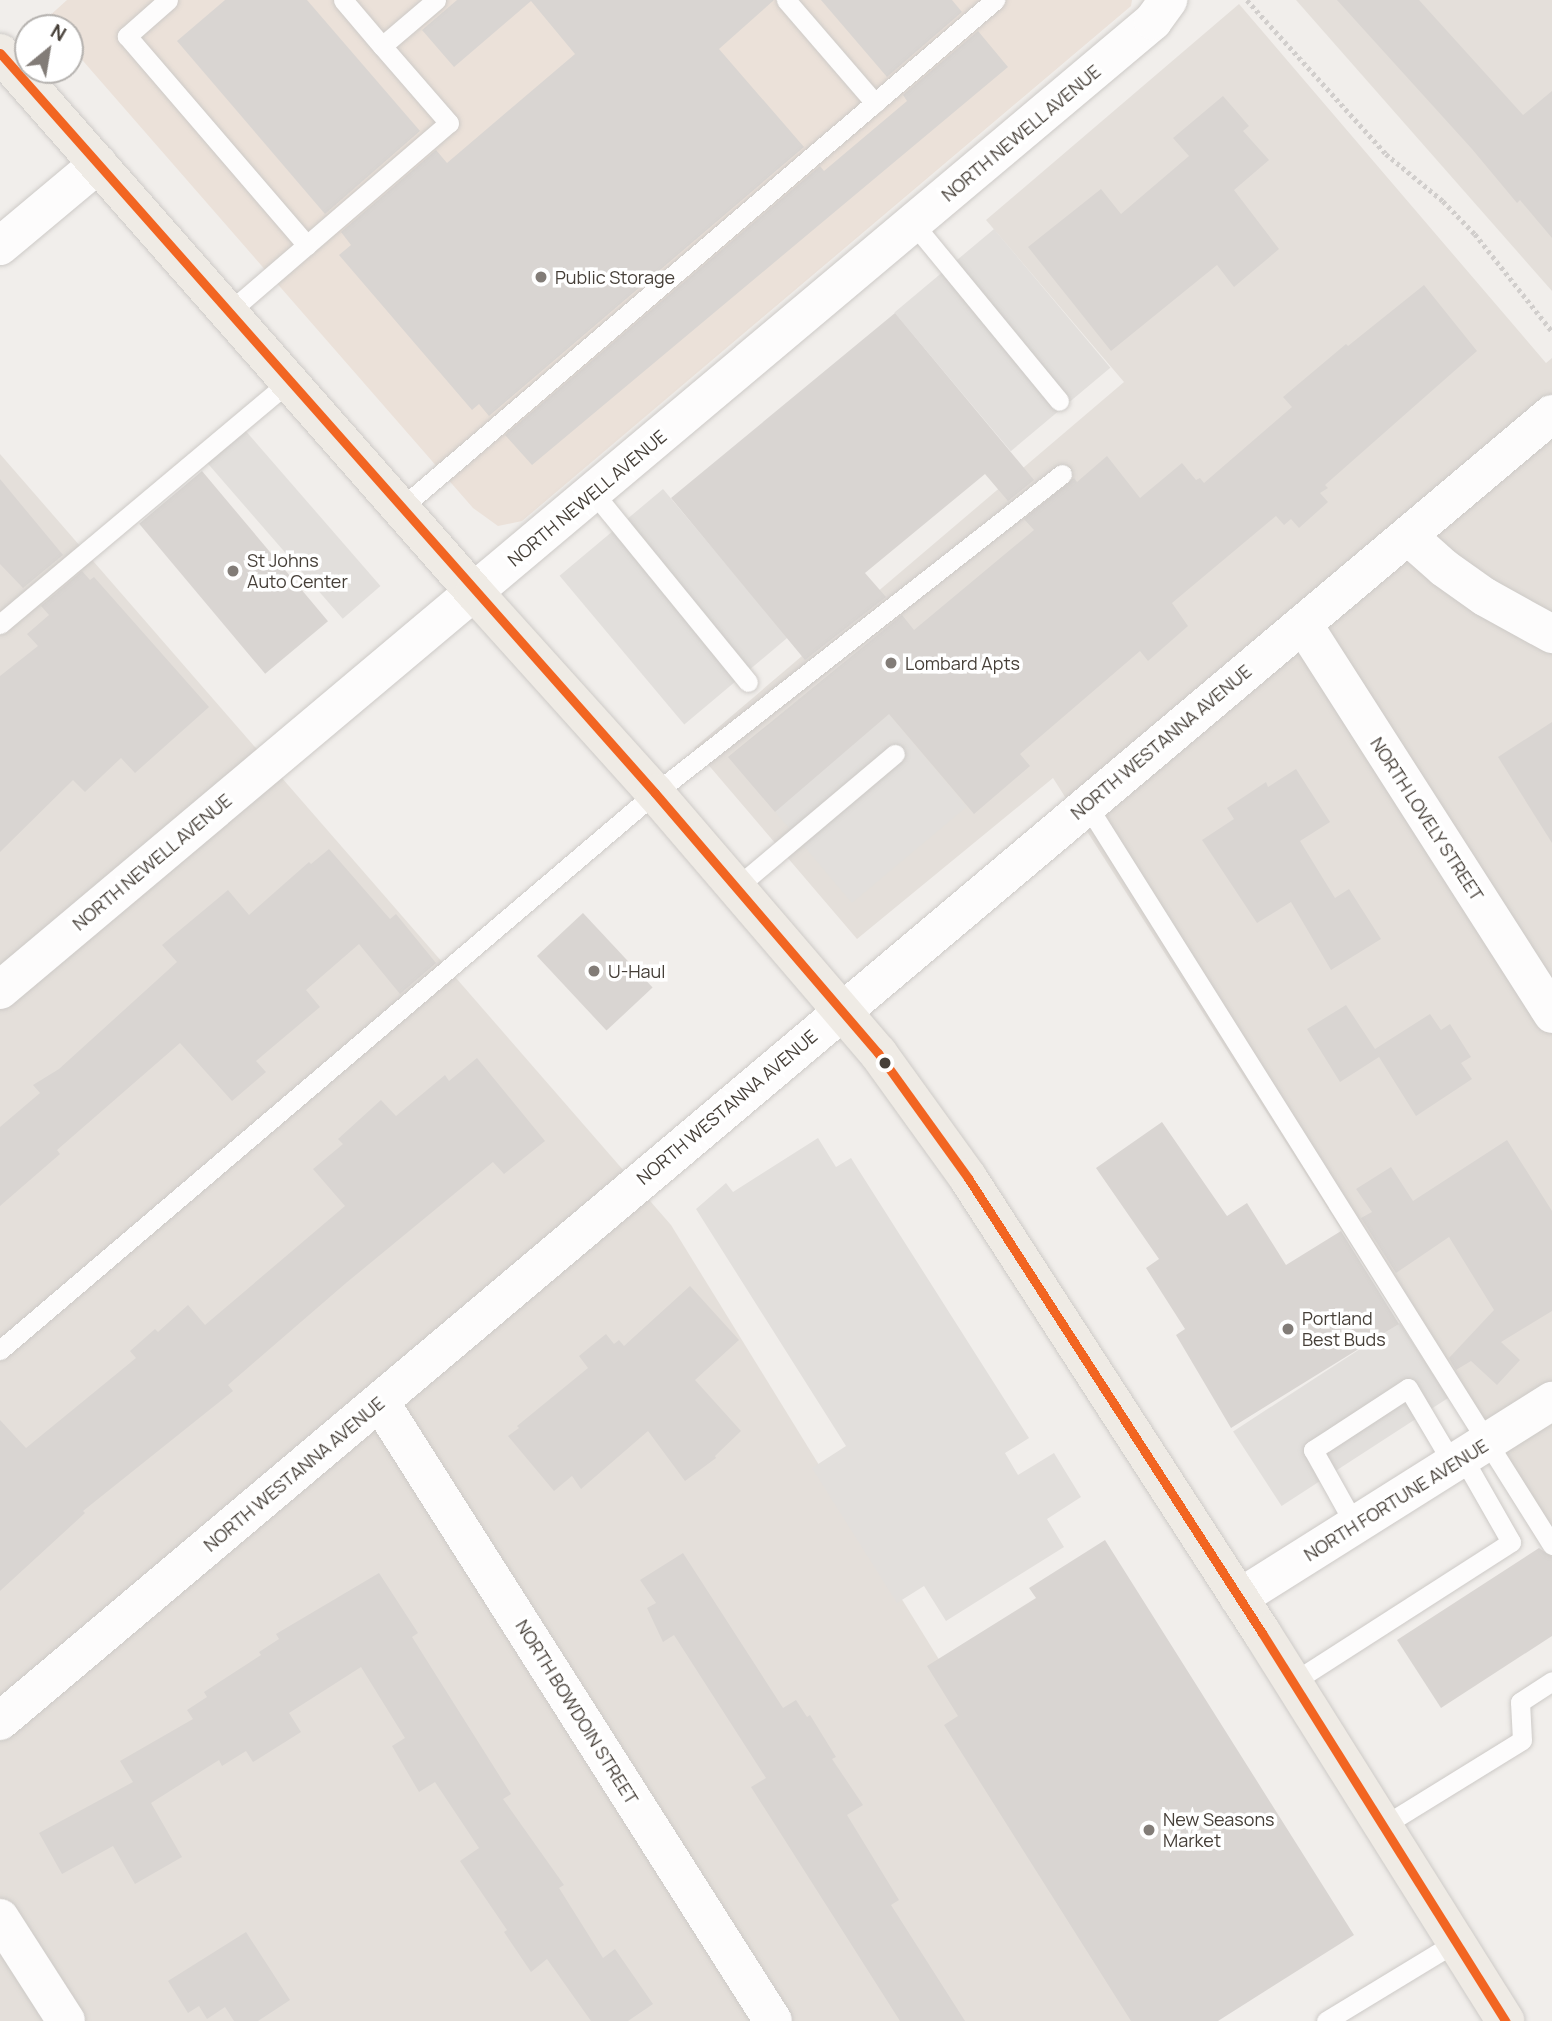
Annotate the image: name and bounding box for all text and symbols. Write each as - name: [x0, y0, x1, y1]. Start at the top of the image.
- north arrow: [14, 14, 84, 84]
- text: N: [46, 18, 71, 47]
- street label: NORTH NEWELL AVENUE: [937, 60, 1105, 206]
- place label: Public Storage: [555, 266, 675, 288]
- marker: Public Storage: [533, 269, 549, 285]
- street label: NORTH NEWELL AVENUE: [503, 425, 671, 571]
- place label: St Johns Auto Center: [247, 550, 348, 592]
- marker: St Johns Auto Center: [225, 563, 241, 579]
- place label: Lombard Apts: [905, 652, 1020, 674]
- marker: Lombard Apts: [883, 655, 899, 671]
- street label: NORTH WESTANNA AVENUE: [1066, 660, 1256, 824]
- street label: NORTH LOVELY STREET: [1366, 733, 1488, 905]
- street label: NORTH NEWELL AVENUE: [68, 789, 236, 935]
- place label: U-Haul: [608, 960, 665, 982]
- marker: U-Haul: [586, 963, 602, 979]
- street label: NORTH WESTANNA AVENUE: [632, 1025, 822, 1189]
- unlabelled marker: [878, 1056, 892, 1070]
- place label: Portland Best Buds: [1302, 1308, 1386, 1350]
- marker: Portland Best Buds: [1280, 1321, 1296, 1337]
- street label: NORTH WESTANNA AVENUE: [199, 1392, 389, 1556]
- street label: NORTH FORTUNE AVENUE: [1300, 1434, 1492, 1566]
- street label: NORTH BOWDOIN STREET: [511, 1616, 643, 1808]
- place label: New Seasons Market: [1163, 1809, 1275, 1852]
- marker: New Seasons Market: [1141, 1822, 1157, 1838]

